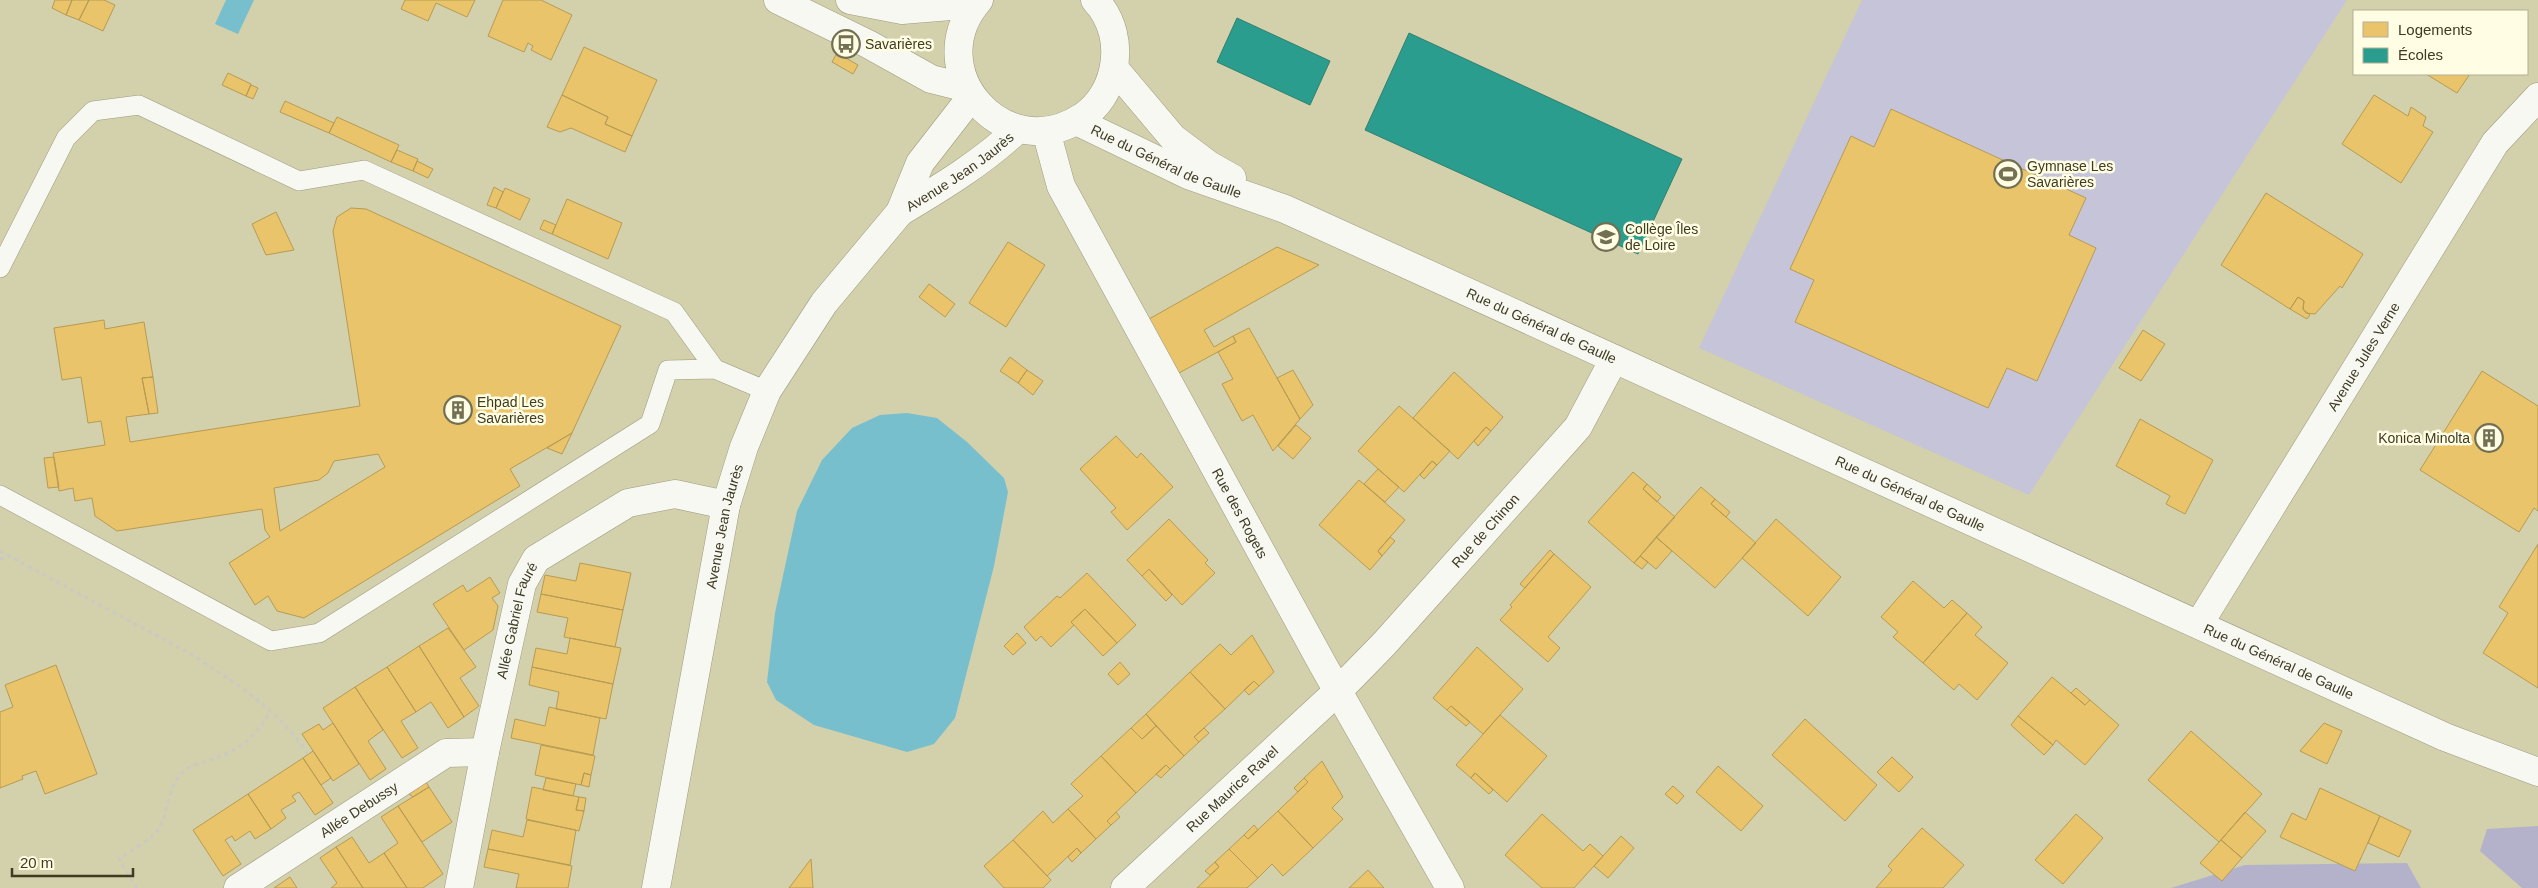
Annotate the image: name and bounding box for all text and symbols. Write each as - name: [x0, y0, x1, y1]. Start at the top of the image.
- legend: [2353, 10, 2528, 75]
- text: Logements: [2398, 21, 2472, 38]
- bus stop icon: Savarières: [831, 29, 861, 59]
- place label: Savarières: [865, 36, 932, 52]
- text: Écoles: [2398, 46, 2443, 63]
- street label: Rue du Général de Gaulle: [1088, 121, 1244, 201]
- street label: Avenue Jean Jaurès: [903, 129, 1017, 215]
- place label: Gymnase Les Savarières: [2027, 158, 2113, 190]
- sports icon: Gymnase Les Savarières: [1993, 159, 2023, 189]
- place label: Collège Îles de Loire: [1625, 221, 1698, 253]
- school or university icon: Collège Îles de Loire: [1591, 222, 1621, 252]
- street label: Rue du Général de Gaulle: [1464, 285, 1619, 367]
- street label: Avenue Jules Verne: [2324, 299, 2403, 414]
- place label: Ehpad Les Savarières: [477, 394, 544, 426]
- building icon: Ehpad Les Savarières: [443, 395, 473, 425]
- building icon: Konica Minolta: [2474, 423, 2504, 453]
- place label: Konica Minolta: [2378, 430, 2470, 446]
- street label: Rue du Général de Gaulle: [1833, 453, 1988, 535]
- street label: Avenue Jean Jaurès: [703, 462, 746, 590]
- street label: Rue des Rogets: [1209, 465, 1271, 561]
- street label: Rue de Chinon: [1448, 490, 1523, 571]
- street label: Allée Gabriel Fauré: [493, 559, 541, 680]
- street label: Rue du Général de Gaulle: [2201, 620, 2356, 702]
- street label: Rue Maurice Ravel: [1183, 742, 1281, 835]
- street label: Allée Debussy: [317, 779, 401, 841]
- scale bar: [12, 846, 134, 878]
- text: 20 m: [20, 854, 53, 871]

